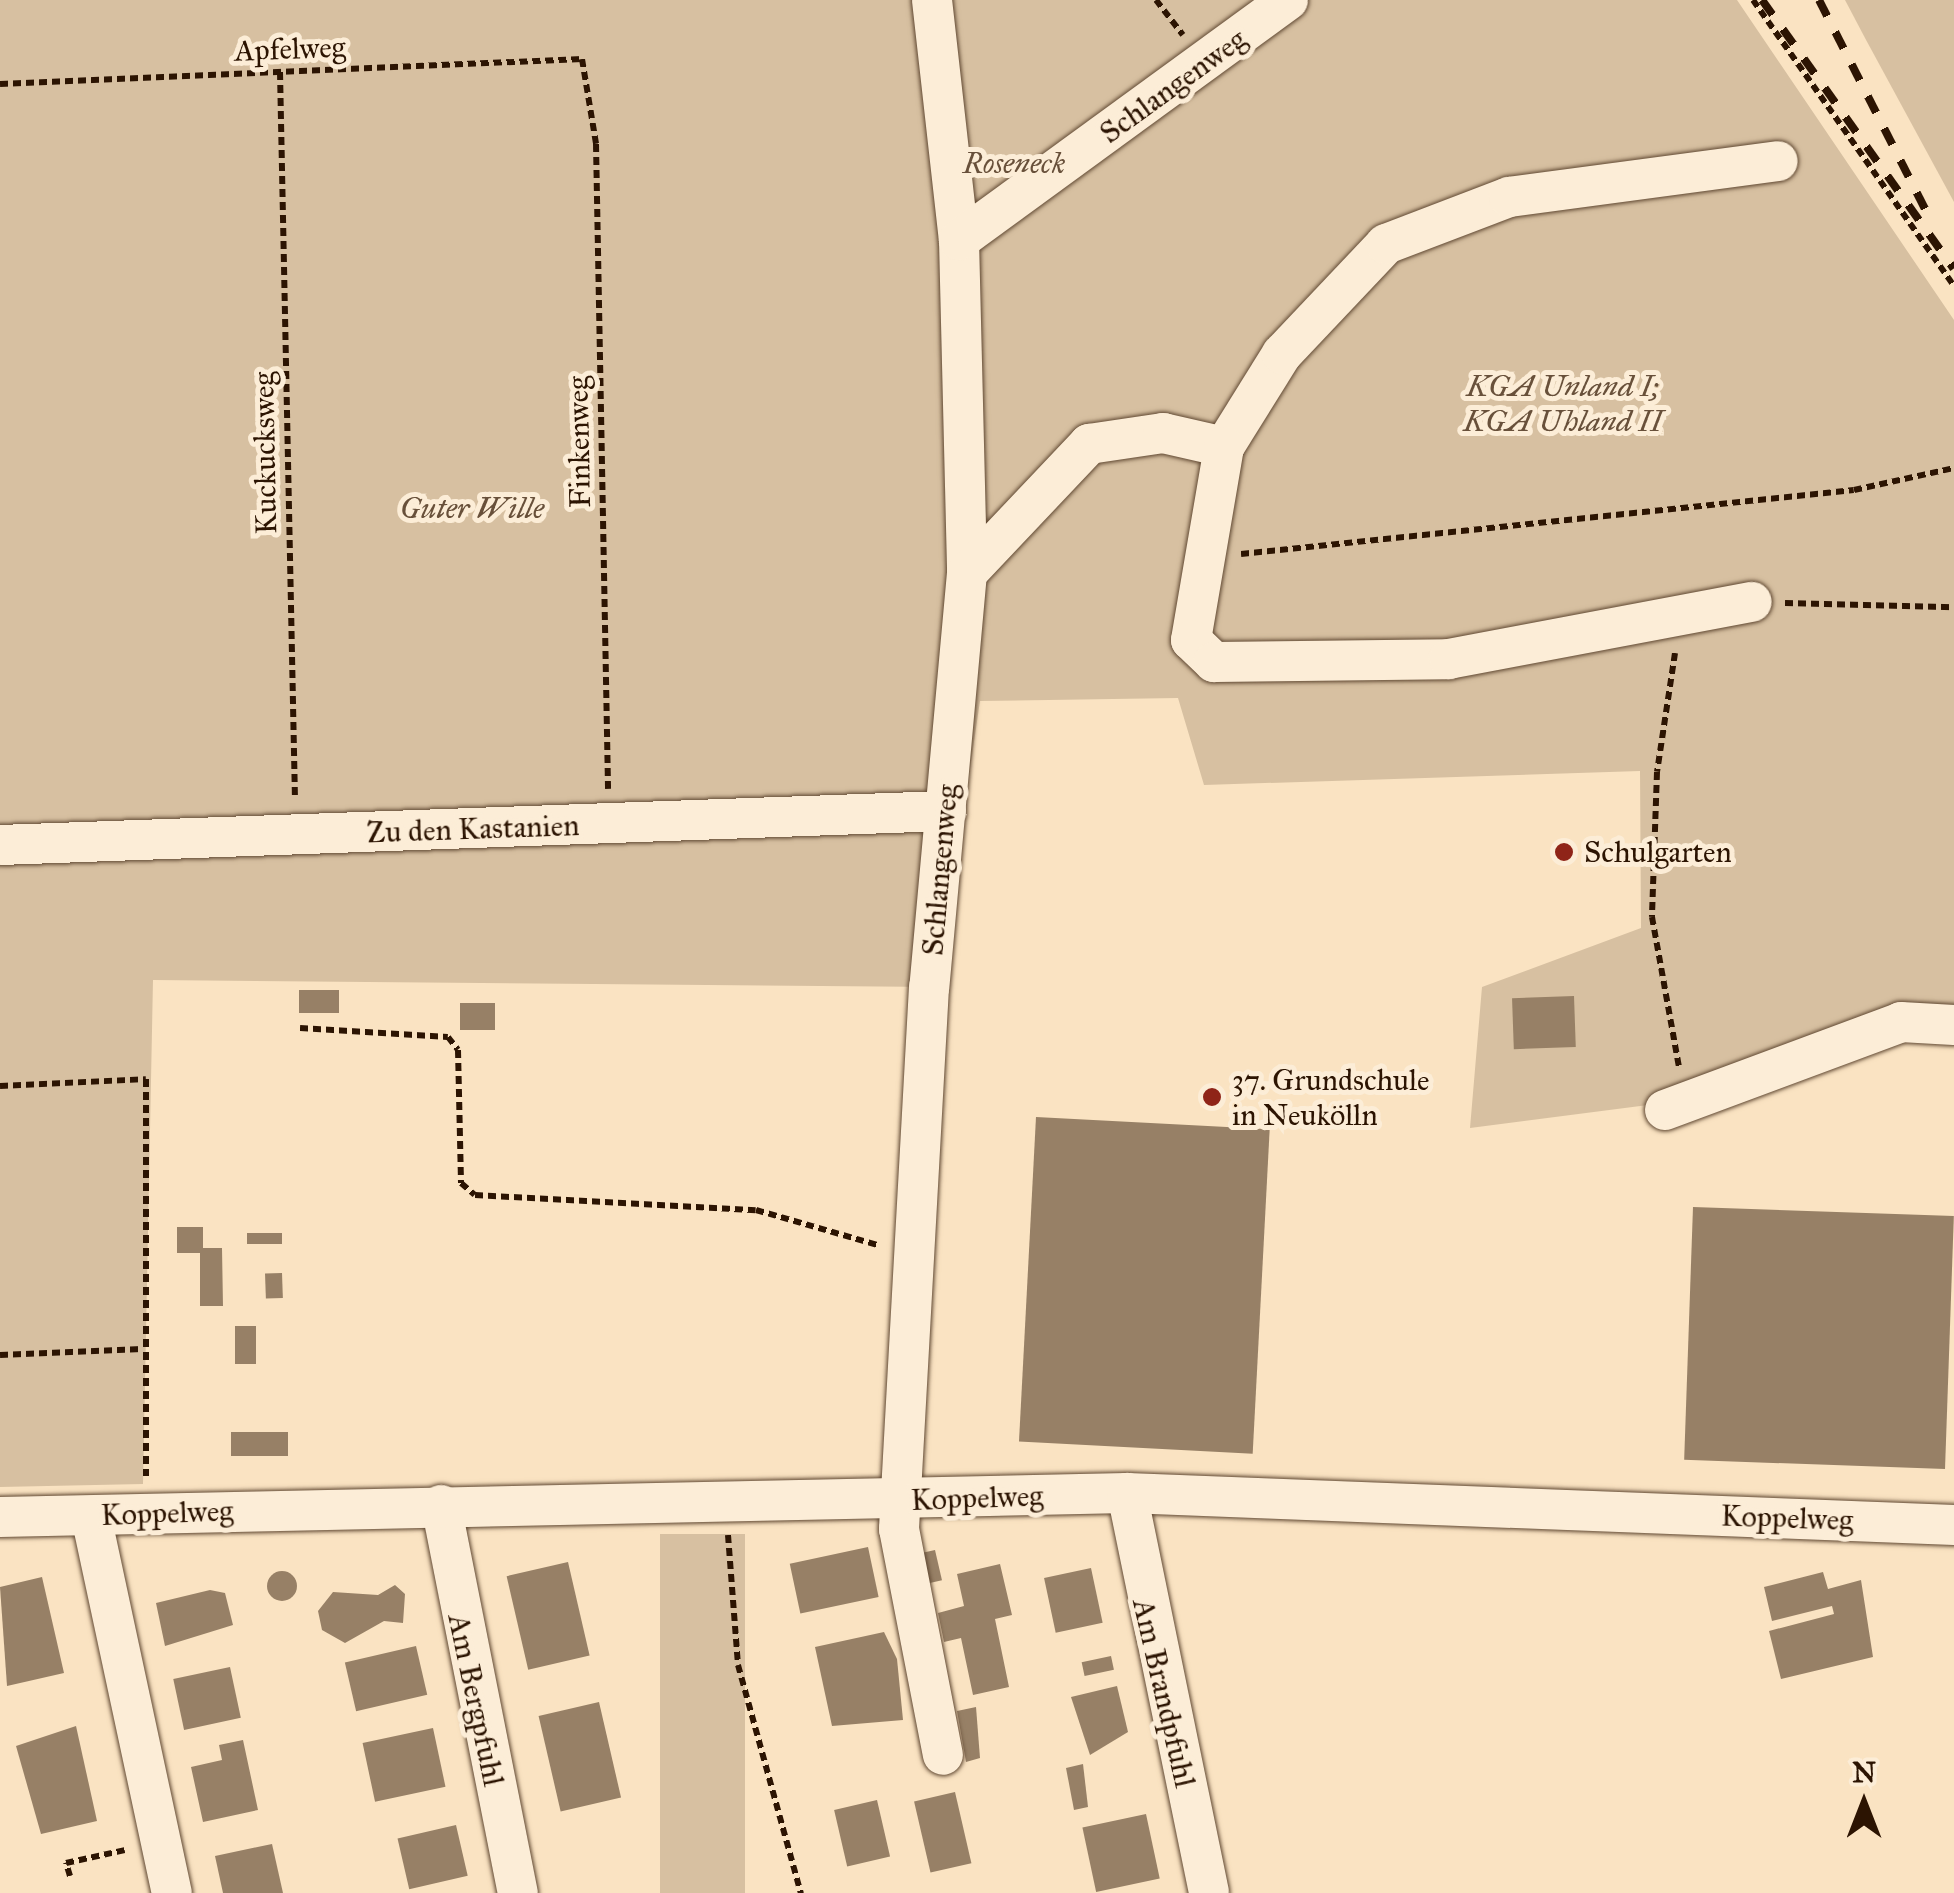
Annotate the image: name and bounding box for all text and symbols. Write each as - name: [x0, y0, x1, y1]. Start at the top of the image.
- street label: Schlangenweg: [1093, 21, 1253, 151]
- street label: Apfelweg: [234, 29, 346, 69]
- park label: Roseneck: [963, 145, 1065, 181]
- park label: KGA Unland I; KGA Uhland II: [1464, 368, 1662, 438]
- street label: Kuckucksweg: [246, 371, 284, 535]
- street label: Finkenweg: [560, 376, 598, 508]
- park label: Guter Wille: [400, 490, 544, 526]
- street label: Schlangenweg: [915, 783, 965, 957]
- street label: Zu den Kastanien: [366, 807, 580, 851]
- place label: Schulgarten: [1584, 834, 1732, 870]
- marker: Schulgarten: [1553, 841, 1575, 863]
- place label: 37. Grundschule in Neukölln: [1232, 1062, 1430, 1132]
- marker: 37. Grundschule in Neukölln: [1201, 1086, 1223, 1108]
- street label: Koppelweg: [910, 1478, 1044, 1518]
- street label: Koppelweg: [100, 1493, 234, 1533]
- street label: Koppelweg: [1720, 1498, 1854, 1538]
- street label: Am Brandpfuhl: [1125, 1595, 1203, 1791]
- street label: Am Bergpfuhl: [440, 1611, 512, 1789]
- north arrow: [1814, 1753, 1914, 1853]
- text: N: [1852, 1755, 1876, 1790]

